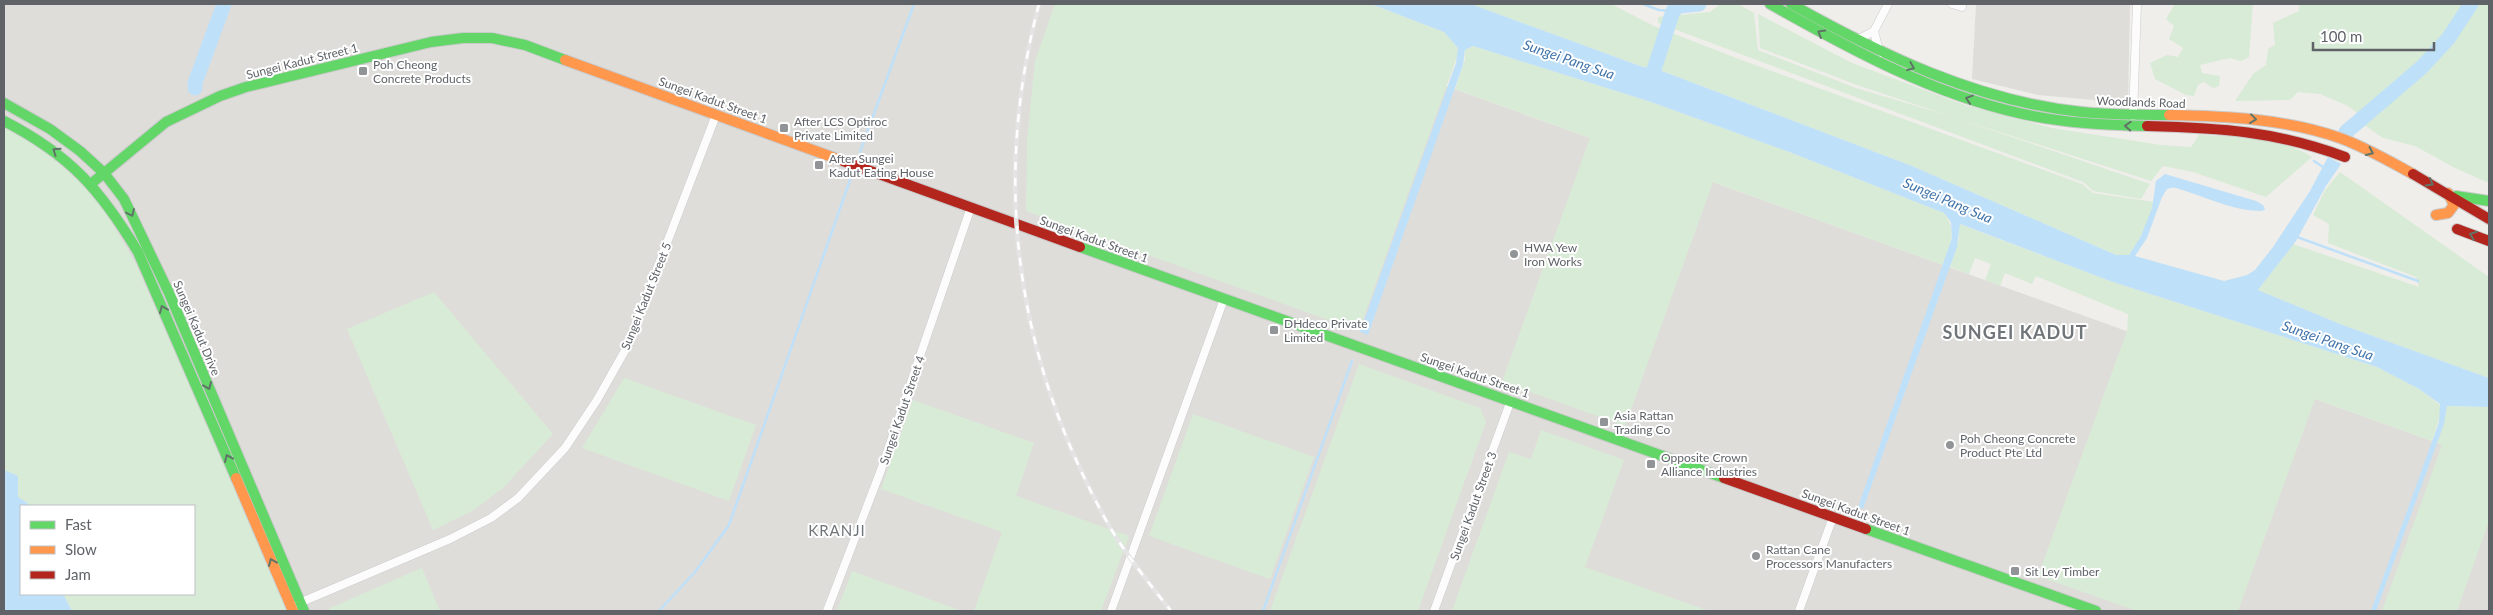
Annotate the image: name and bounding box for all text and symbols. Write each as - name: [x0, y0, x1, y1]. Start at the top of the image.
- scale bar: [2313, 20, 2434, 52]
- text: 100 m: [2320, 27, 2362, 45]
- one-way arrow: [1817, 29, 1826, 39]
- water label: Sungei Pang Sua: [1521, 35, 1617, 83]
- street label: Sungei Kadut Street 1: [245, 40, 359, 82]
- place label: Poh Cheong Concrete Products: [373, 57, 471, 86]
- one-way arrow: [1906, 61, 1915, 72]
- marker: Poh Cheong Concrete Products: [357, 65, 369, 77]
- street label: Sungei Kadut Street 1: [657, 73, 769, 127]
- street label: Woodlands Road: [2096, 93, 2186, 111]
- one-way arrow: [1965, 95, 1973, 105]
- one-way arrow: [2249, 113, 2257, 124]
- place label: After LCS Optiroc Private Limited: [794, 114, 887, 143]
- one-way arrow: [2124, 121, 2132, 132]
- marker: After LCS Optiroc Private Limited: [778, 122, 790, 134]
- one-way arrow: [2364, 146, 2373, 156]
- one-way arrow: [52, 148, 61, 157]
- place label: After Sungei Kadut Eating House: [829, 151, 934, 180]
- marker: After Sungei Kadut Eating House: [813, 159, 825, 171]
- water label: Sungei Pang Sua: [1901, 174, 1995, 226]
- one-way arrow: [2424, 176, 2433, 186]
- one-way arrow: [125, 208, 135, 217]
- street label: Sungei Kadut Street 1: [1038, 212, 1150, 266]
- one-way arrow: [2469, 231, 2478, 242]
- street label: Sungei Kadut Street 5: [618, 240, 674, 352]
- place label: HWA Yew Iron Works: [1524, 240, 1582, 269]
- marker: HWA Yew Iron Works: [1508, 248, 1520, 260]
- street label: Sungei Kadut Drive: [170, 278, 224, 378]
- one-way arrow: [158, 305, 169, 314]
- place label: DHdeco Private Limited: [1284, 316, 1368, 345]
- water label: Sungei Pang Sua: [2280, 316, 2376, 364]
- district label: SUNGEI KADUT: [1943, 321, 2087, 343]
- marker: DHdeco Private Limited: [1268, 324, 1280, 336]
- street label: Sungei Kadut Street 1: [1418, 349, 1532, 401]
- street label: Sungei Kadut Street 4: [876, 353, 928, 467]
- one-way arrow: [202, 381, 213, 390]
- place label: Asia Rattan Trading Co: [1614, 408, 1673, 437]
- marker: Asia Rattan Trading Co: [1598, 416, 1610, 428]
- place label: Poh Cheong Concrete Product Pte Ltd: [1960, 431, 2075, 460]
- marker: Poh Cheong Concrete Product Pte Ltd: [1944, 439, 1956, 451]
- street label: Sungei Kadut Street 3: [1446, 450, 1500, 562]
- place label: Opposite Crown Alliance Industries: [1661, 450, 1757, 479]
- one-way arrow: [223, 454, 234, 463]
- marker: Opposite Crown Alliance Industries: [1645, 458, 1657, 470]
- street label: Sungei Kadut Street 1: [1800, 485, 1912, 539]
- legend: [20, 505, 195, 595]
- text: Fast: [65, 515, 92, 533]
- district label: KRANJI: [808, 521, 866, 539]
- text: Slow: [65, 540, 97, 558]
- place label: Rattan Cane Processors Manufacters: [1766, 542, 1892, 571]
- marker: Rattan Cane Processors Manufacters: [1750, 550, 1762, 562]
- one-way arrow: [267, 558, 277, 566]
- place label: Sit Ley Timber: [2025, 564, 2100, 579]
- text: Jam: [65, 565, 91, 583]
- marker: Sit Ley Timber: [2009, 565, 2021, 577]

